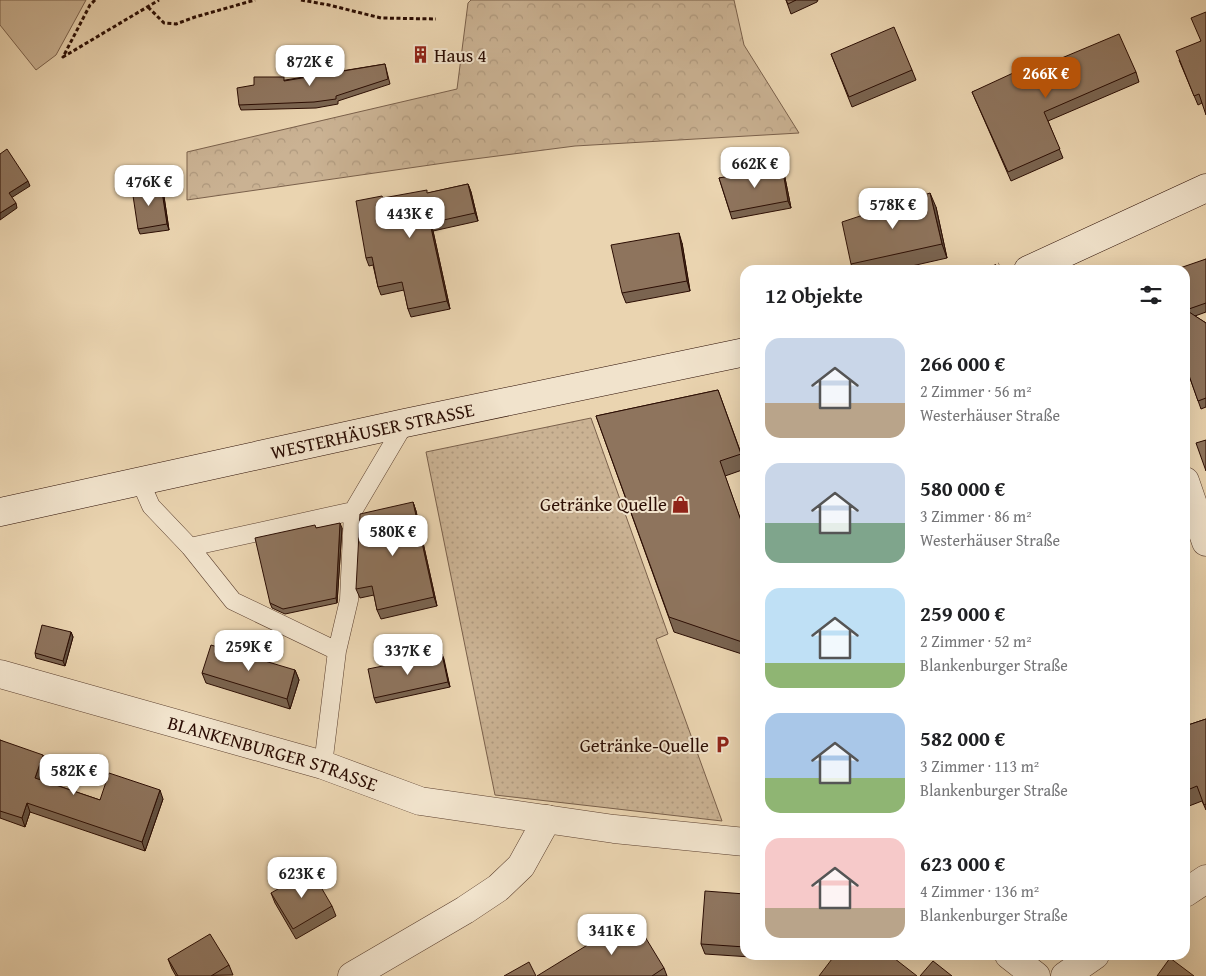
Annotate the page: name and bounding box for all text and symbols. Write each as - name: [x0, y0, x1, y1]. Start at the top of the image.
- place label: Haus 4: [434, 41, 487, 69]
- pin: 872K €: [269, 44, 351, 87]
- building icon: Haus 4: [410, 45, 430, 65]
- text: 872K €: [287, 49, 333, 73]
- pin: 266K €: [1005, 56, 1087, 99]
- text: 266K €: [1023, 61, 1069, 85]
- pin: 662K €: [714, 146, 796, 189]
- text: 662K €: [732, 151, 778, 175]
- pin: 476K €: [108, 164, 190, 207]
- text: 476K €: [126, 169, 172, 193]
- pin: 578K €: [852, 188, 934, 230]
- text: 578K €: [870, 192, 916, 216]
- pin: 443K €: [369, 196, 451, 239]
- text: 443K €: [387, 201, 433, 225]
- text: 12 Objekte: [765, 280, 863, 311]
- icon: filters: [1137, 281, 1165, 309]
- text: 266 000 €: [920, 348, 1005, 379]
- icon: home: [805, 358, 865, 418]
- text: 2 Zimmer · 56 m²: [920, 379, 1032, 403]
- street label: WESTERHÄUSER STRASSE: [268, 395, 477, 466]
- text: Westerhäuser Straße: [920, 403, 1060, 427]
- text: 580 000 €: [920, 473, 1005, 504]
- icon: home: [805, 483, 865, 543]
- place label: Getränke Quelle: [540, 490, 667, 518]
- shop icon: Getränke Quelle: [671, 494, 691, 514]
- text: 3 Zimmer · 86 m²: [920, 504, 1032, 528]
- pin: 580K €: [352, 514, 434, 557]
- text: 580K €: [370, 519, 416, 543]
- text: Westerhäuser Straße: [920, 528, 1060, 552]
- text: 259 000 €: [920, 598, 1005, 629]
- icon: home: [805, 608, 865, 668]
- text: 2 Zimmer · 52 m²: [920, 629, 1032, 653]
- pin: 259K €: [208, 630, 290, 672]
- text: 259K €: [226, 634, 272, 658]
- pin: 337K €: [367, 634, 449, 676]
- text: 337K €: [385, 638, 431, 662]
- text: Blankenburger Straße: [920, 653, 1068, 677]
- street label: BLANKENBURGER STRASSE: [165, 708, 382, 798]
- text: 582 000 €: [920, 723, 1005, 754]
- place label: Getränke-Quelle: [580, 731, 709, 759]
- icon: home: [805, 733, 865, 793]
- parking icon: Getränke-Quelle: [713, 735, 733, 755]
- pin: 582K €: [33, 754, 115, 796]
- text: 3 Zimmer · 113 m²: [920, 754, 1039, 778]
- text: 582K €: [51, 758, 97, 782]
- text: Blankenburger Straße: [920, 778, 1068, 802]
- text: 623 000 €: [920, 848, 1005, 879]
- pin: 623K €: [261, 856, 343, 899]
- icon: home: [805, 858, 865, 918]
- text: 623K €: [279, 861, 325, 885]
- text: 4 Zimmer · 136 m²: [920, 879, 1039, 903]
- text: Blankenburger Straße: [920, 903, 1068, 927]
- pin: 341K €: [571, 914, 653, 956]
- text: 341K €: [589, 918, 635, 942]

